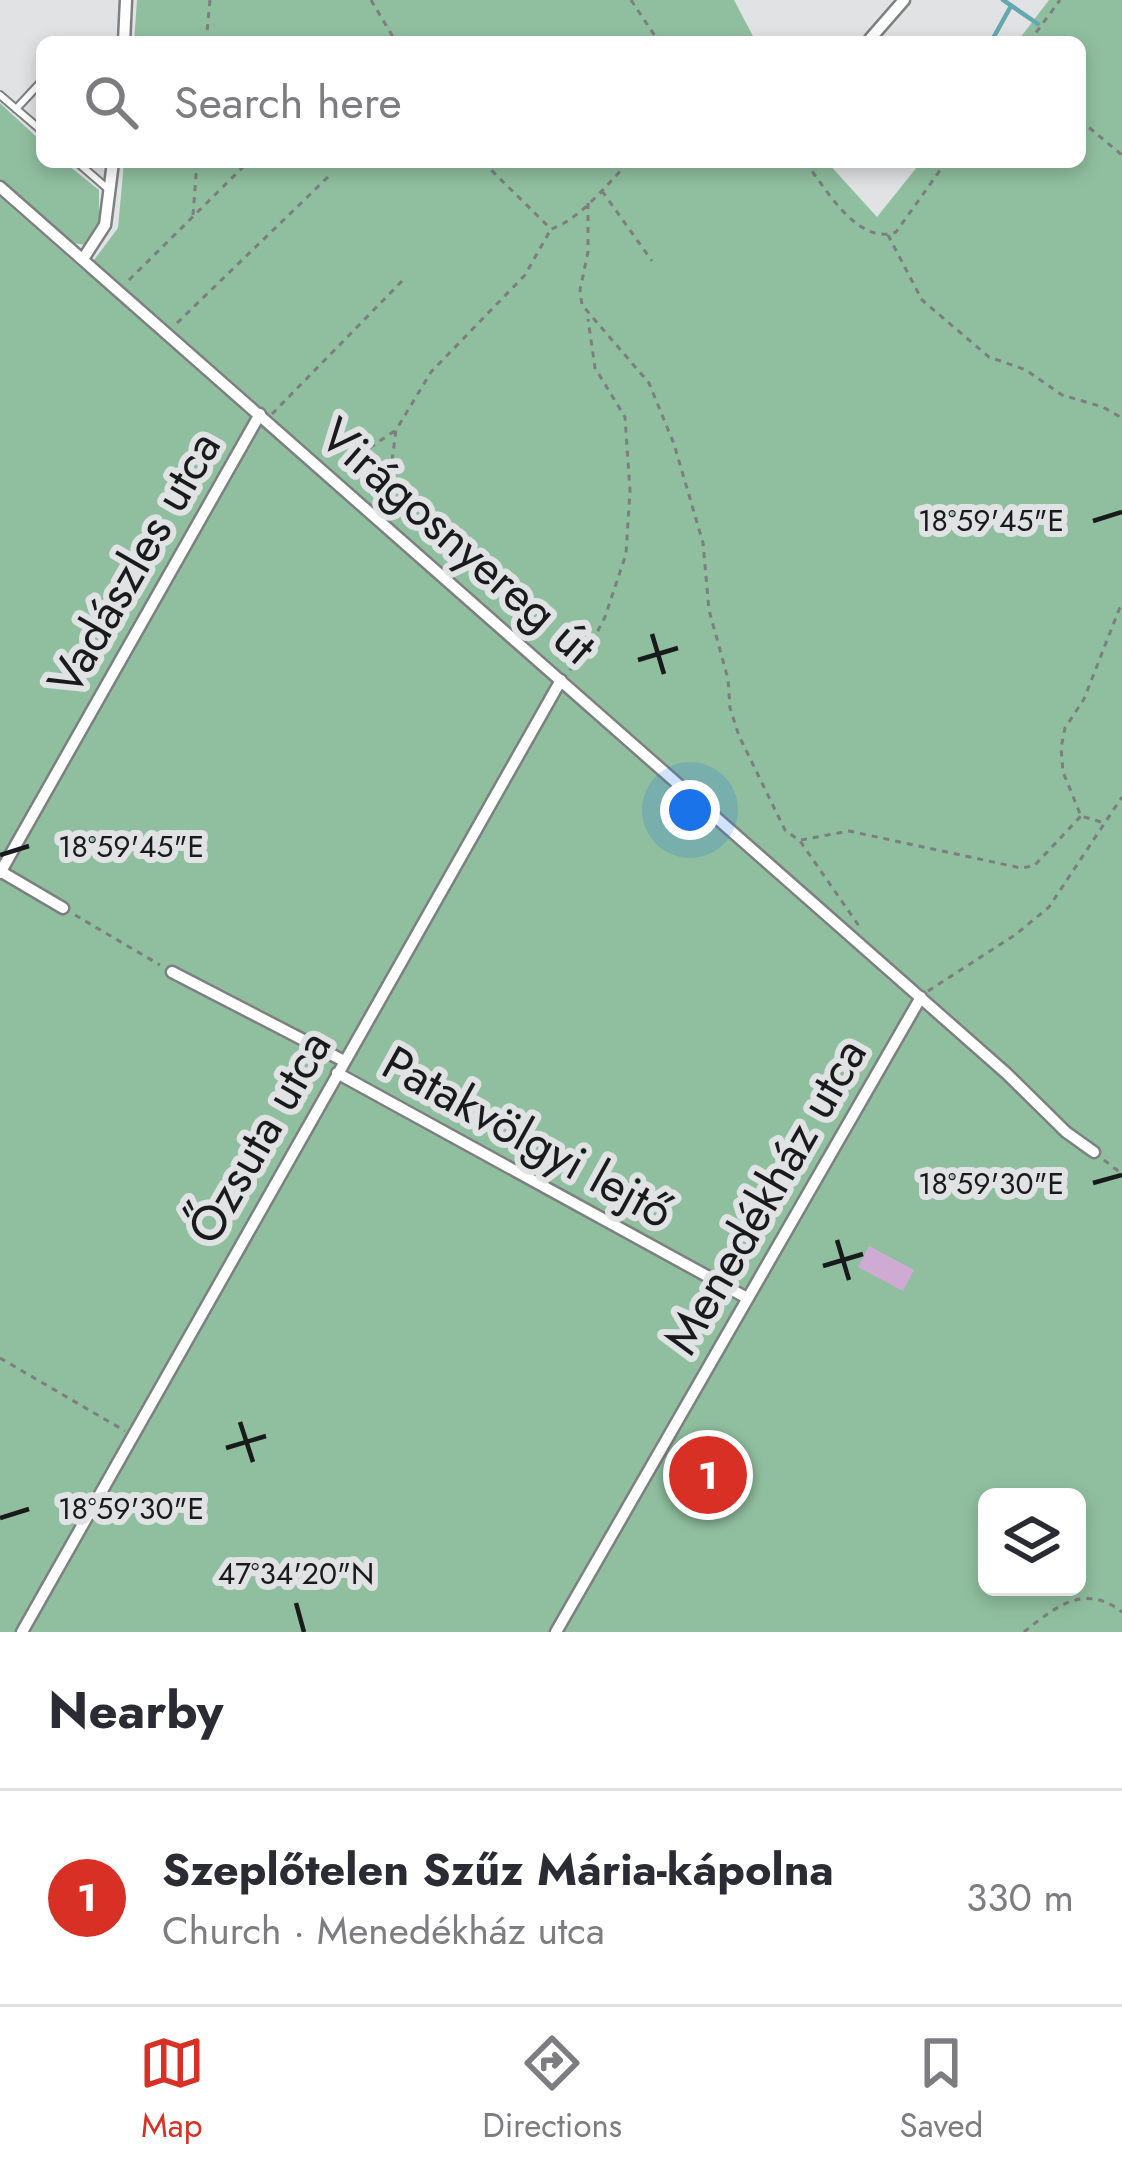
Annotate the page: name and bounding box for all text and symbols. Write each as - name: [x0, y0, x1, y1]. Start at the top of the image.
- search box: [36, 36, 1086, 168]
- icon: search: [78, 69, 144, 135]
- text: Search here: [174, 70, 402, 135]
- street label: Virágosnyereg út: [305, 402, 611, 681]
- street label: Vadászles utca: [31, 418, 237, 708]
- text: 18°59'45"E: [918, 499, 1064, 542]
- your location: [660, 780, 720, 840]
- text: 18°59'45"E: [58, 825, 204, 868]
- street label: Őzsuta utca: [170, 1017, 348, 1257]
- street label: Menedékház utca: [647, 1025, 883, 1367]
- street label: Patakvölgyi lejtő: [370, 1029, 686, 1245]
- text: 18°59'30"E: [918, 1162, 1064, 1205]
- pin: 1: [669, 1430, 747, 1520]
- text: 18°59'30"E: [58, 1487, 204, 1530]
- map controls: [978, 1488, 1086, 1596]
- button: layers: [978, 1488, 1086, 1596]
- text: 47°34'20"N: [218, 1552, 374, 1595]
- text: Nearby: [48, 1673, 223, 1747]
- text: Szeplőtelen Szűz Mária-kápolna: [162, 1837, 834, 1902]
- text: 1: [77, 1869, 97, 1926]
- text: 330 m: [966, 1869, 1074, 1926]
- text: Church · Menedékház utca: [162, 1902, 605, 1959]
- tab: Map: [139, 2030, 205, 2149]
- tab: Directions: [482, 2030, 622, 2149]
- tab: Saved: [900, 2030, 983, 2149]

